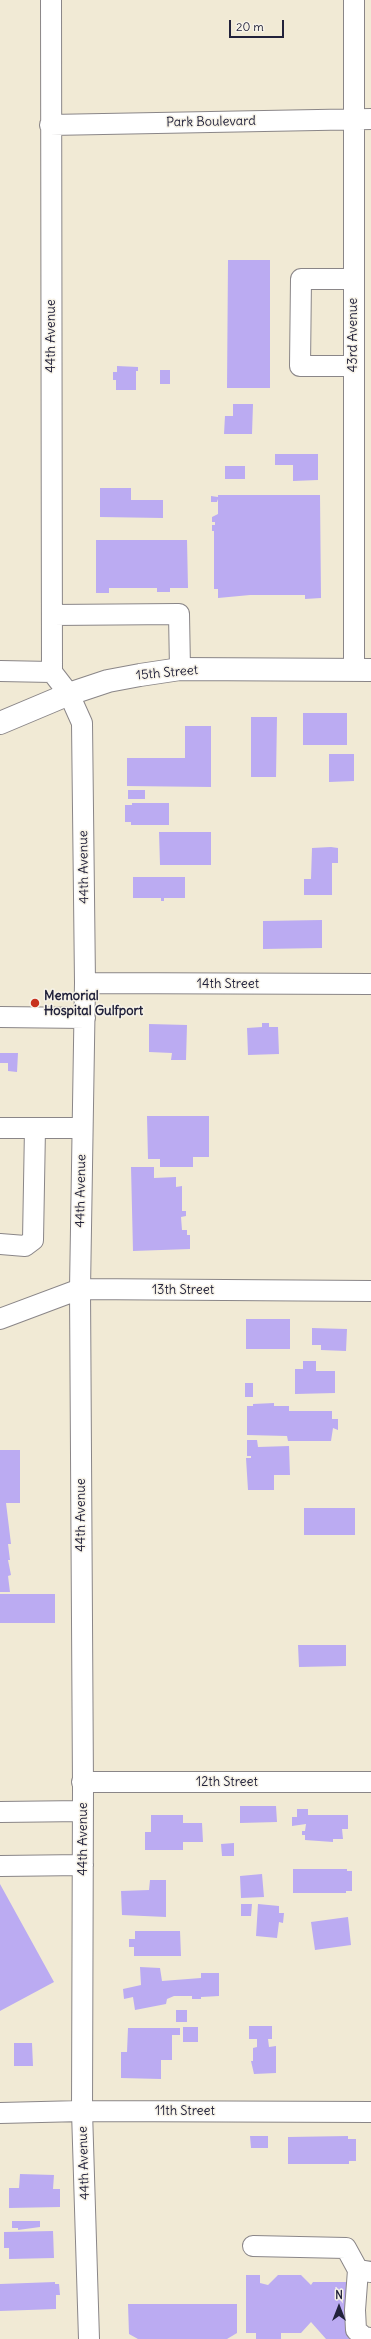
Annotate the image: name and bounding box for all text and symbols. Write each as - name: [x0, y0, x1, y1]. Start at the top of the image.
- scale bar: [231, 12, 286, 38]
- text: 20 m: [236, 19, 264, 34]
- street label: Park Boulevard: [166, 113, 256, 131]
- street label: 43rd Avenue: [345, 298, 361, 372]
- street label: 44th Avenue: [43, 299, 59, 373]
- street label: 15th Street: [135, 663, 199, 683]
- street label: 44th Avenue: [76, 830, 92, 904]
- street label: 14th Street: [197, 976, 259, 992]
- place label: Memorial Hospital Gulfport: [44, 988, 143, 1019]
- marker: Memorial Hospital Gulfport: [29, 997, 41, 1009]
- street label: 44th Avenue: [73, 1154, 89, 1228]
- street label: 13th Street: [152, 1282, 214, 1298]
- street label: 44th Avenue: [73, 1478, 89, 1552]
- street label: 12th Street: [196, 1774, 258, 1790]
- street label: 44th Avenue: [75, 1802, 91, 1876]
- street label: 11th Street: [155, 2103, 215, 2119]
- street label: 44th Avenue: [75, 2126, 93, 2200]
- north arrow: [319, 2287, 359, 2327]
- text: N: [335, 2288, 343, 2302]

